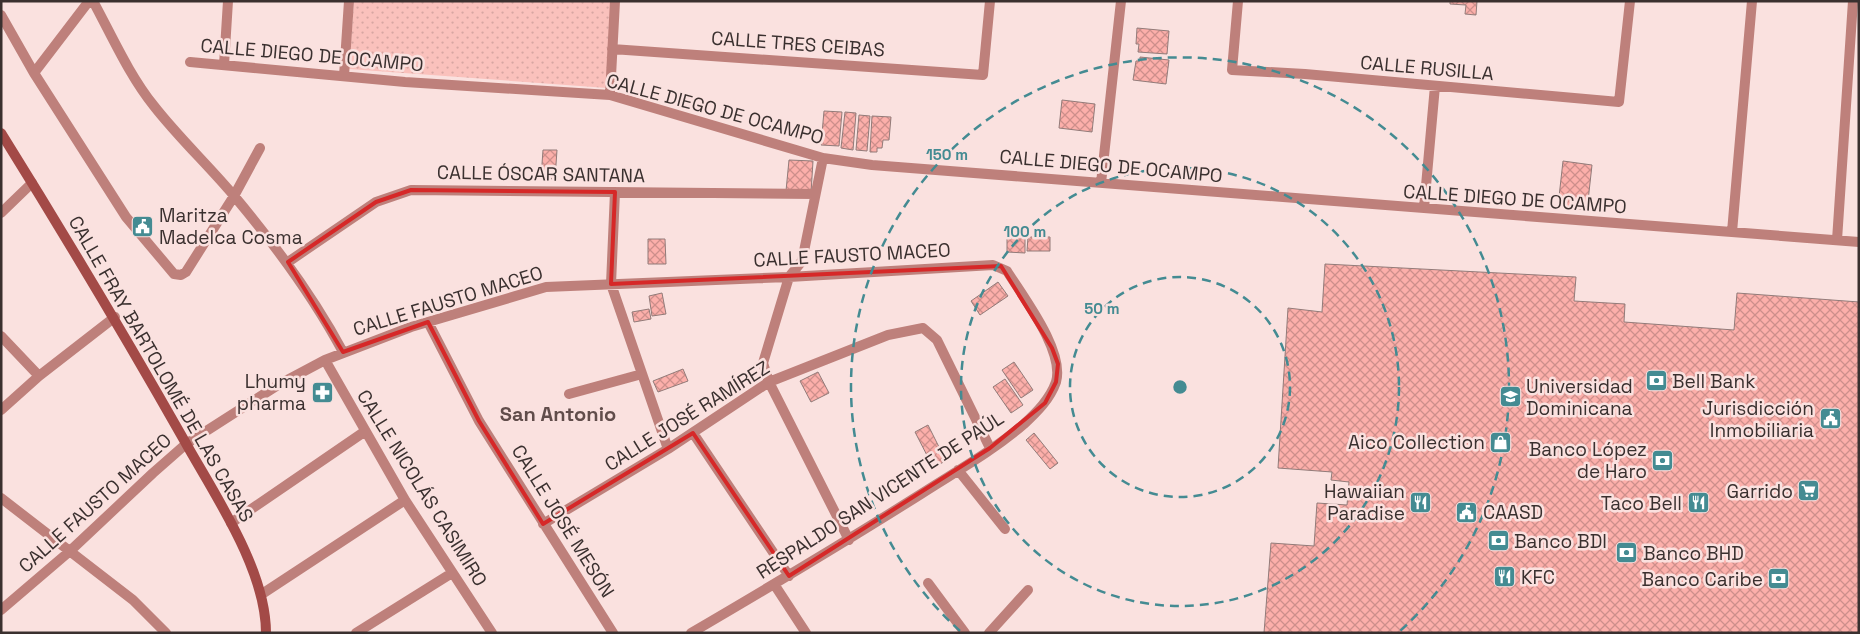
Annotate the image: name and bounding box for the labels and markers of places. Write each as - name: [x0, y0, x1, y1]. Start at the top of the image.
- place label: Maritza Madelca Cosma: [159, 203, 303, 250]
- public building icon: Maritza Madelca Cosma: [131, 214, 155, 238]
- place label: Lhumy pharma: [237, 369, 306, 416]
- bank icon: Bell Bank: [1644, 369, 1668, 393]
- place label: Bell Bank: [1672, 369, 1755, 394]
- place label: Universidad Dominicana: [1526, 374, 1633, 421]
- centre of rings: [1171, 378, 1189, 396]
- pharmacy icon: Lhumy pharma: [310, 380, 334, 404]
- school or university icon: Universidad Dominicana: [1498, 385, 1522, 409]
- place label: Jurisdicción Inmobiliaria: [1702, 396, 1814, 443]
- public building icon: Jurisdicción Inmobiliaria: [1818, 407, 1842, 431]
- place label: Aico Collection: [1348, 430, 1485, 455]
- shop icon: Aico Collection: [1489, 430, 1513, 454]
- place label: Banco López de Haro: [1529, 437, 1647, 484]
- bank icon: Banco López de Haro: [1651, 448, 1675, 472]
- place label: Hawaiian Paradise: [1324, 479, 1405, 526]
- place label: Garrido: [1727, 479, 1793, 504]
- supermarket icon: Garrido: [1797, 479, 1821, 503]
- restaurant icon: Hawaiian Paradise: [1409, 490, 1433, 514]
- place label: Taco Bell: [1601, 491, 1682, 516]
- restaurant icon: Taco Bell: [1686, 491, 1710, 515]
- public building icon: CAASD: [1455, 500, 1479, 524]
- place label: CAASD: [1483, 500, 1543, 525]
- bank icon: Banco BDI: [1486, 529, 1510, 553]
- place label: Banco BDI: [1514, 529, 1607, 554]
- bank icon: Banco BHD: [1615, 541, 1639, 565]
- place label: Banco BHD: [1643, 541, 1744, 566]
- restaurant icon: KFC: [1493, 565, 1517, 589]
- place label: KFC: [1521, 565, 1555, 590]
- place label: Banco Caribe: [1641, 567, 1763, 592]
- bank icon: Banco Caribe: [1767, 567, 1791, 591]

